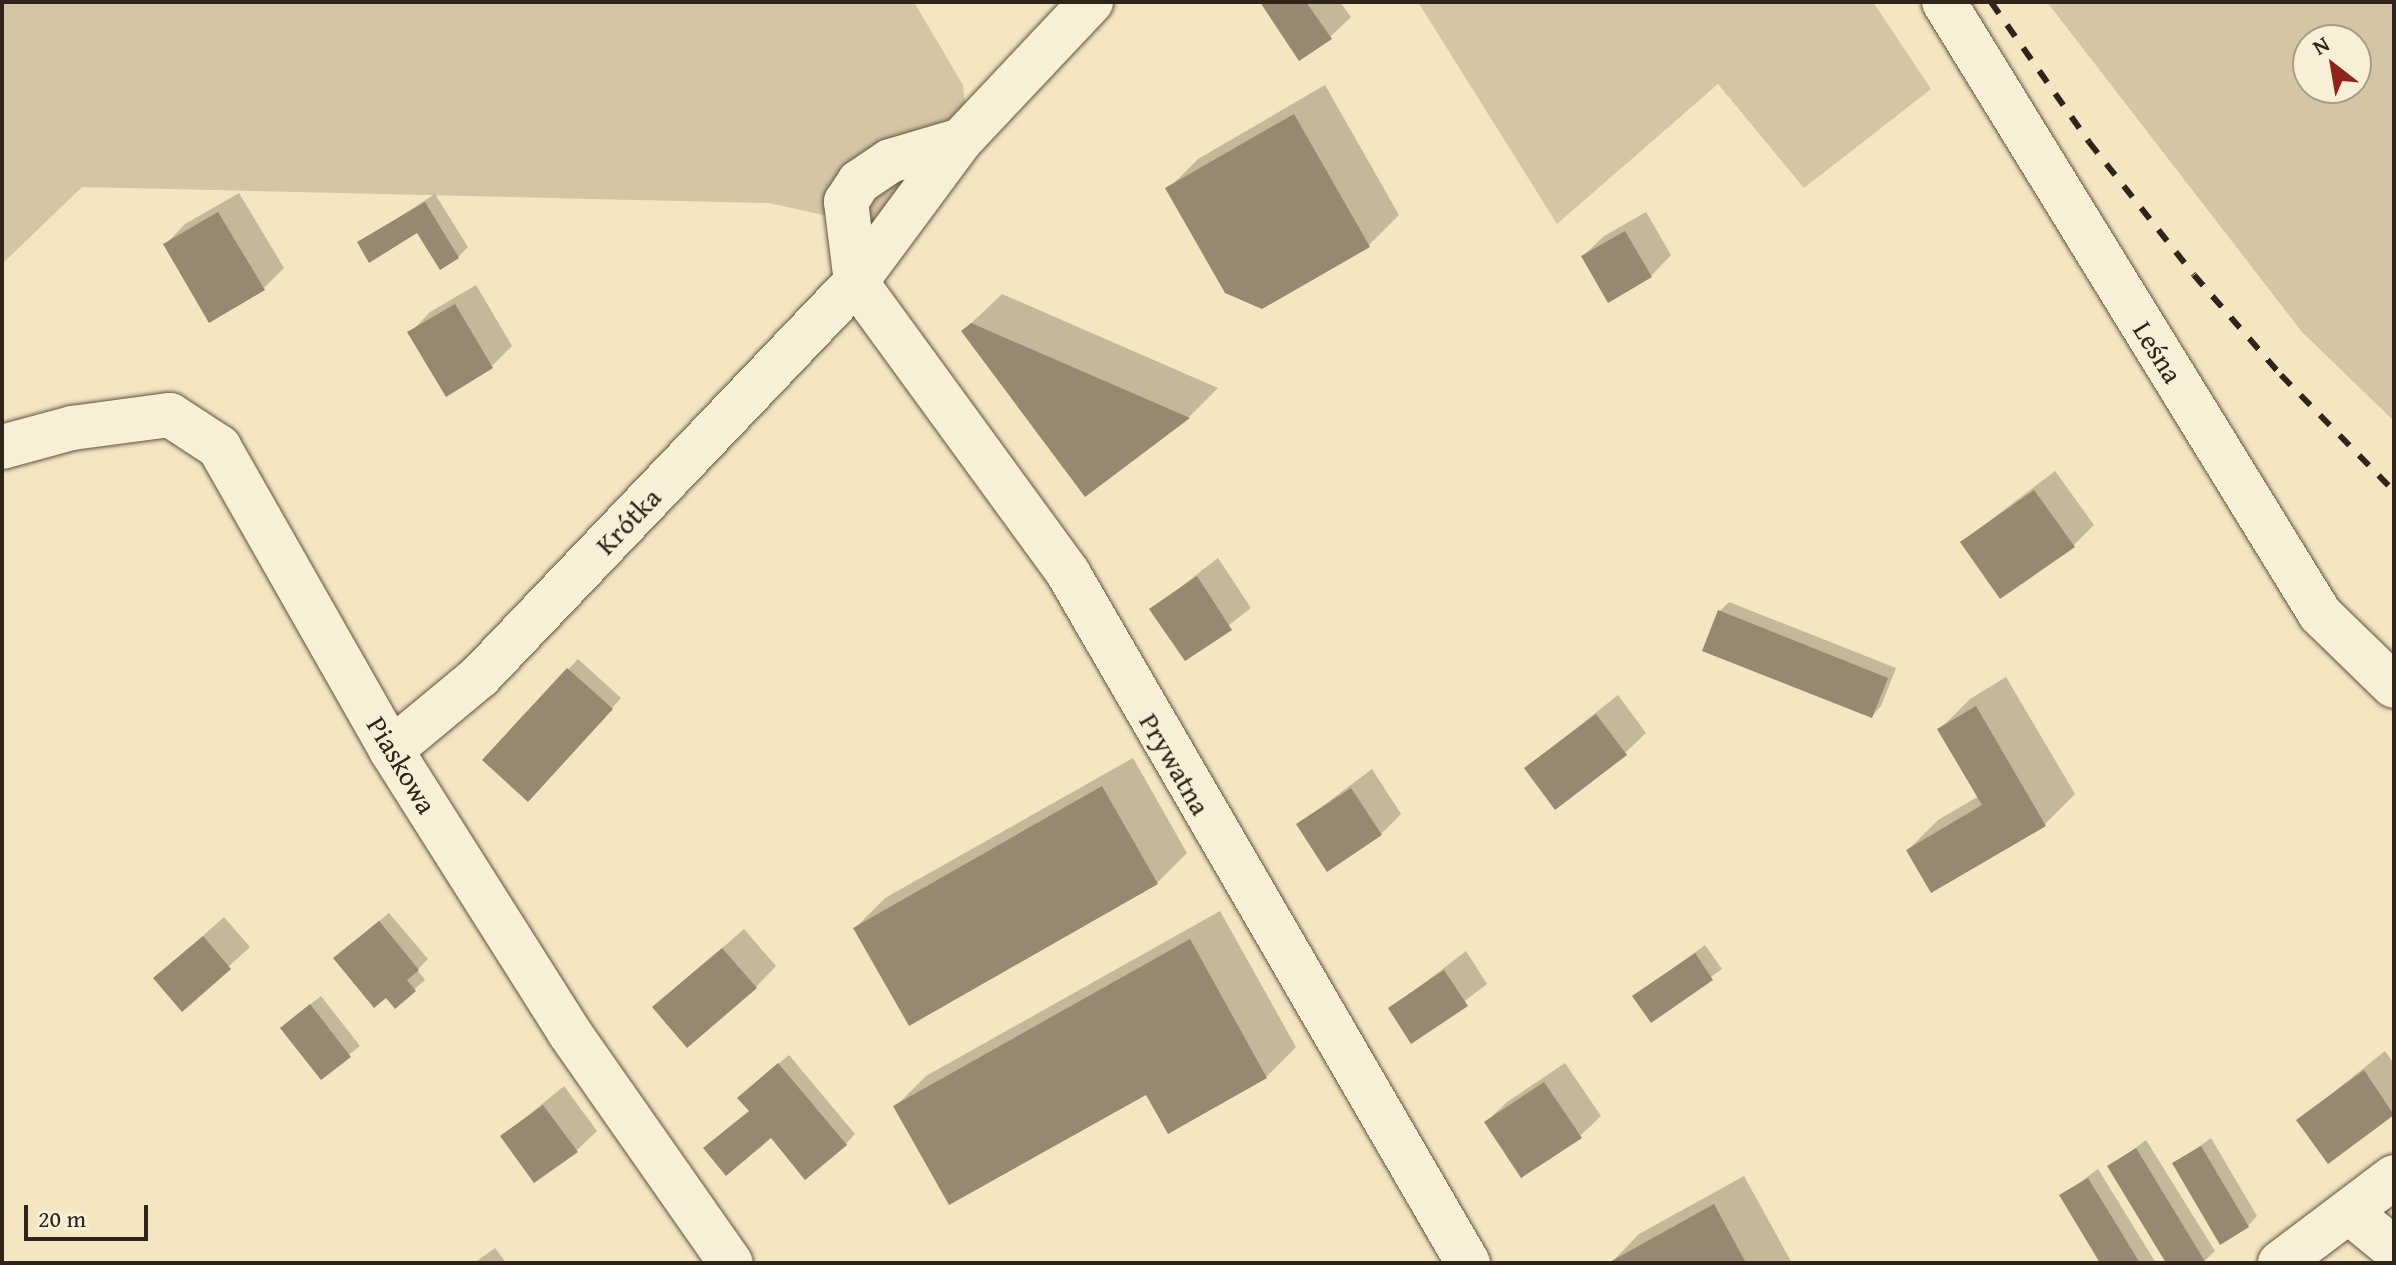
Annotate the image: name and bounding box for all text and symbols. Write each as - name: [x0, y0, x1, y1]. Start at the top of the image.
- north arrow: [2292, 24, 2372, 104]
- text: N: [2306, 28, 2335, 63]
- street label: Leśna: [2126, 315, 2190, 389]
- street label: Krótka: [588, 481, 668, 561]
- street label: Prywatna: [1132, 707, 1218, 821]
- street label: Piaskowa: [360, 710, 444, 820]
- scale bar: [28, 1189, 152, 1239]
- text: 20 m: [38, 1201, 86, 1236]

